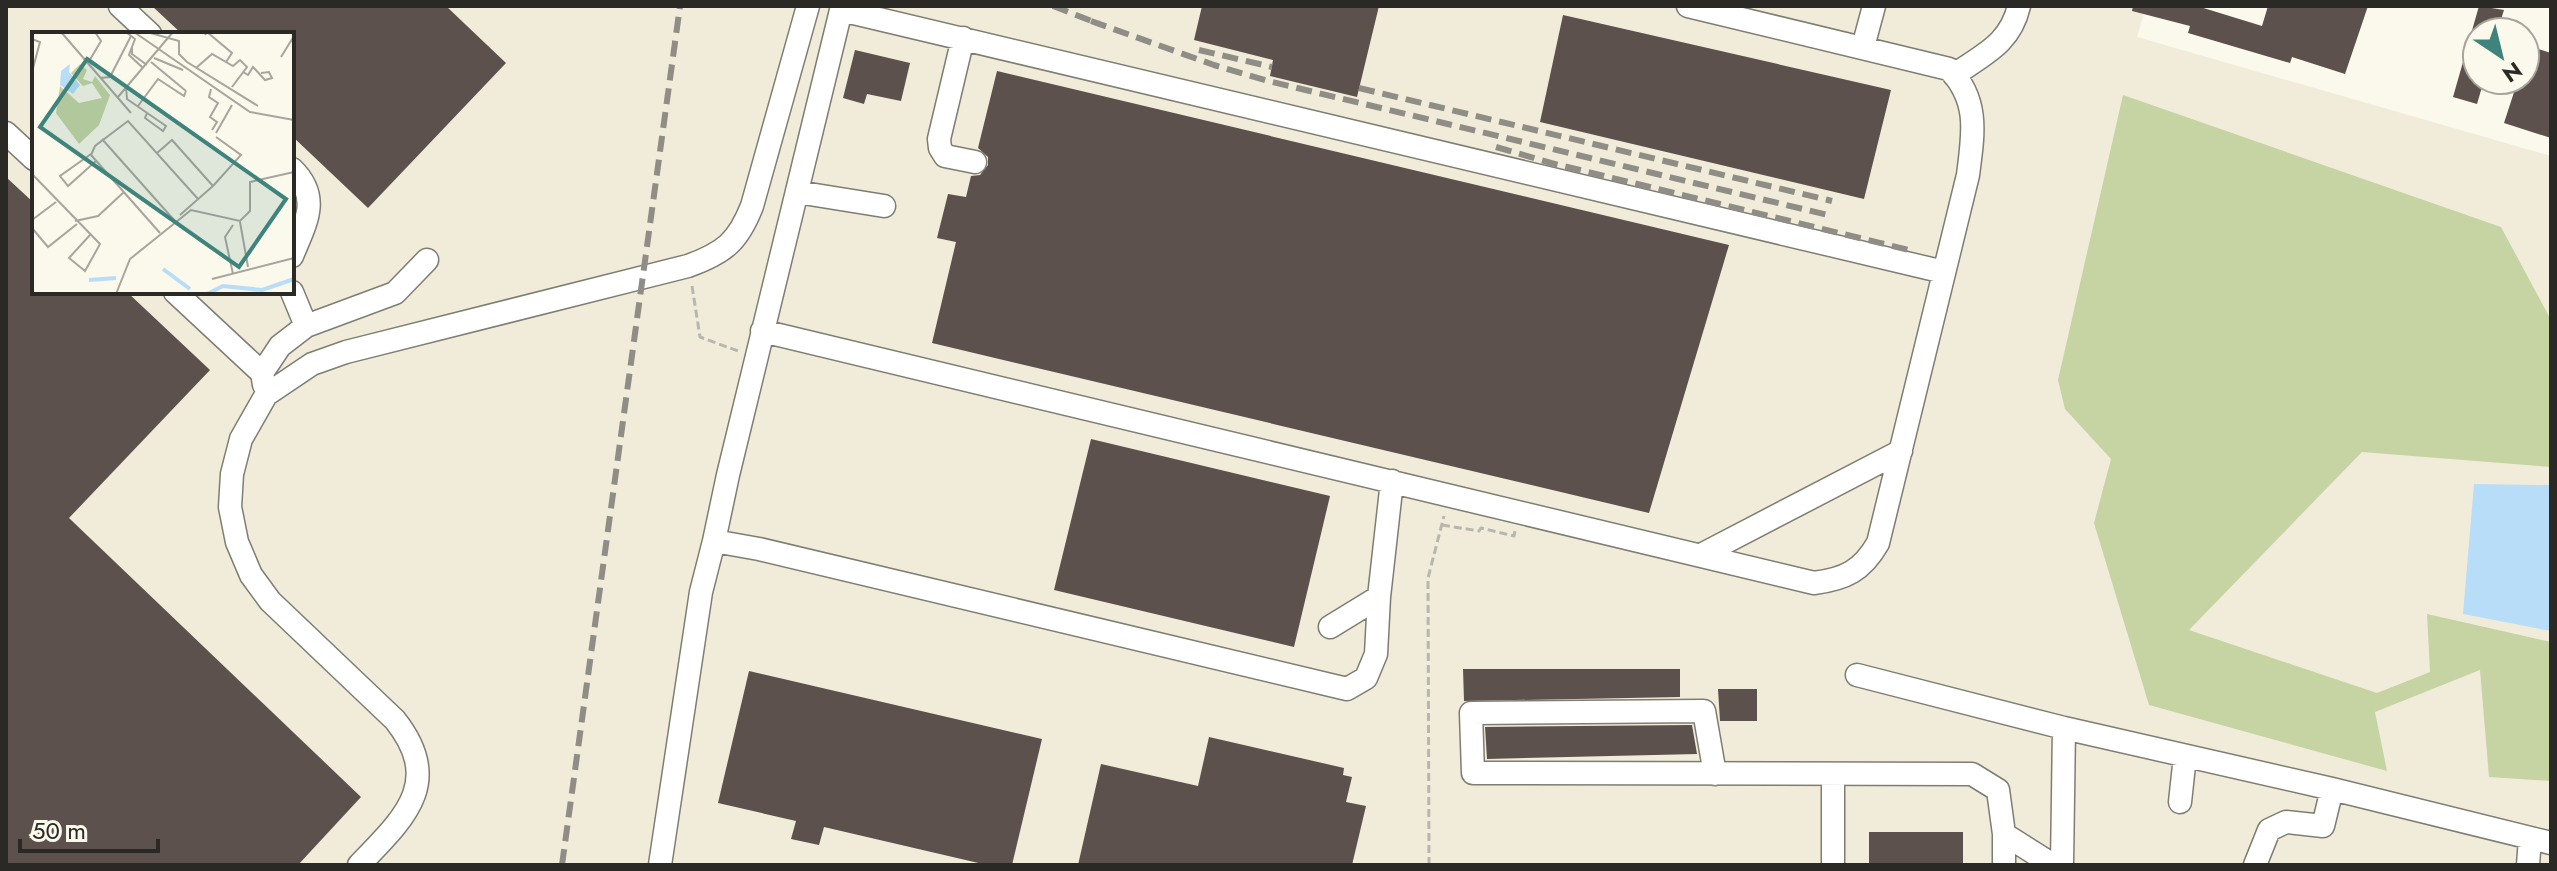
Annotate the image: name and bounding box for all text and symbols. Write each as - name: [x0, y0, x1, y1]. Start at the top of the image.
- north arrow: [2461, 16, 2541, 96]
- inset map: [32, 32, 294, 294]
- text: N: [2496, 54, 2529, 90]
- scale bar: [20, 803, 158, 853]
- text: 50 m: [32, 813, 86, 848]

